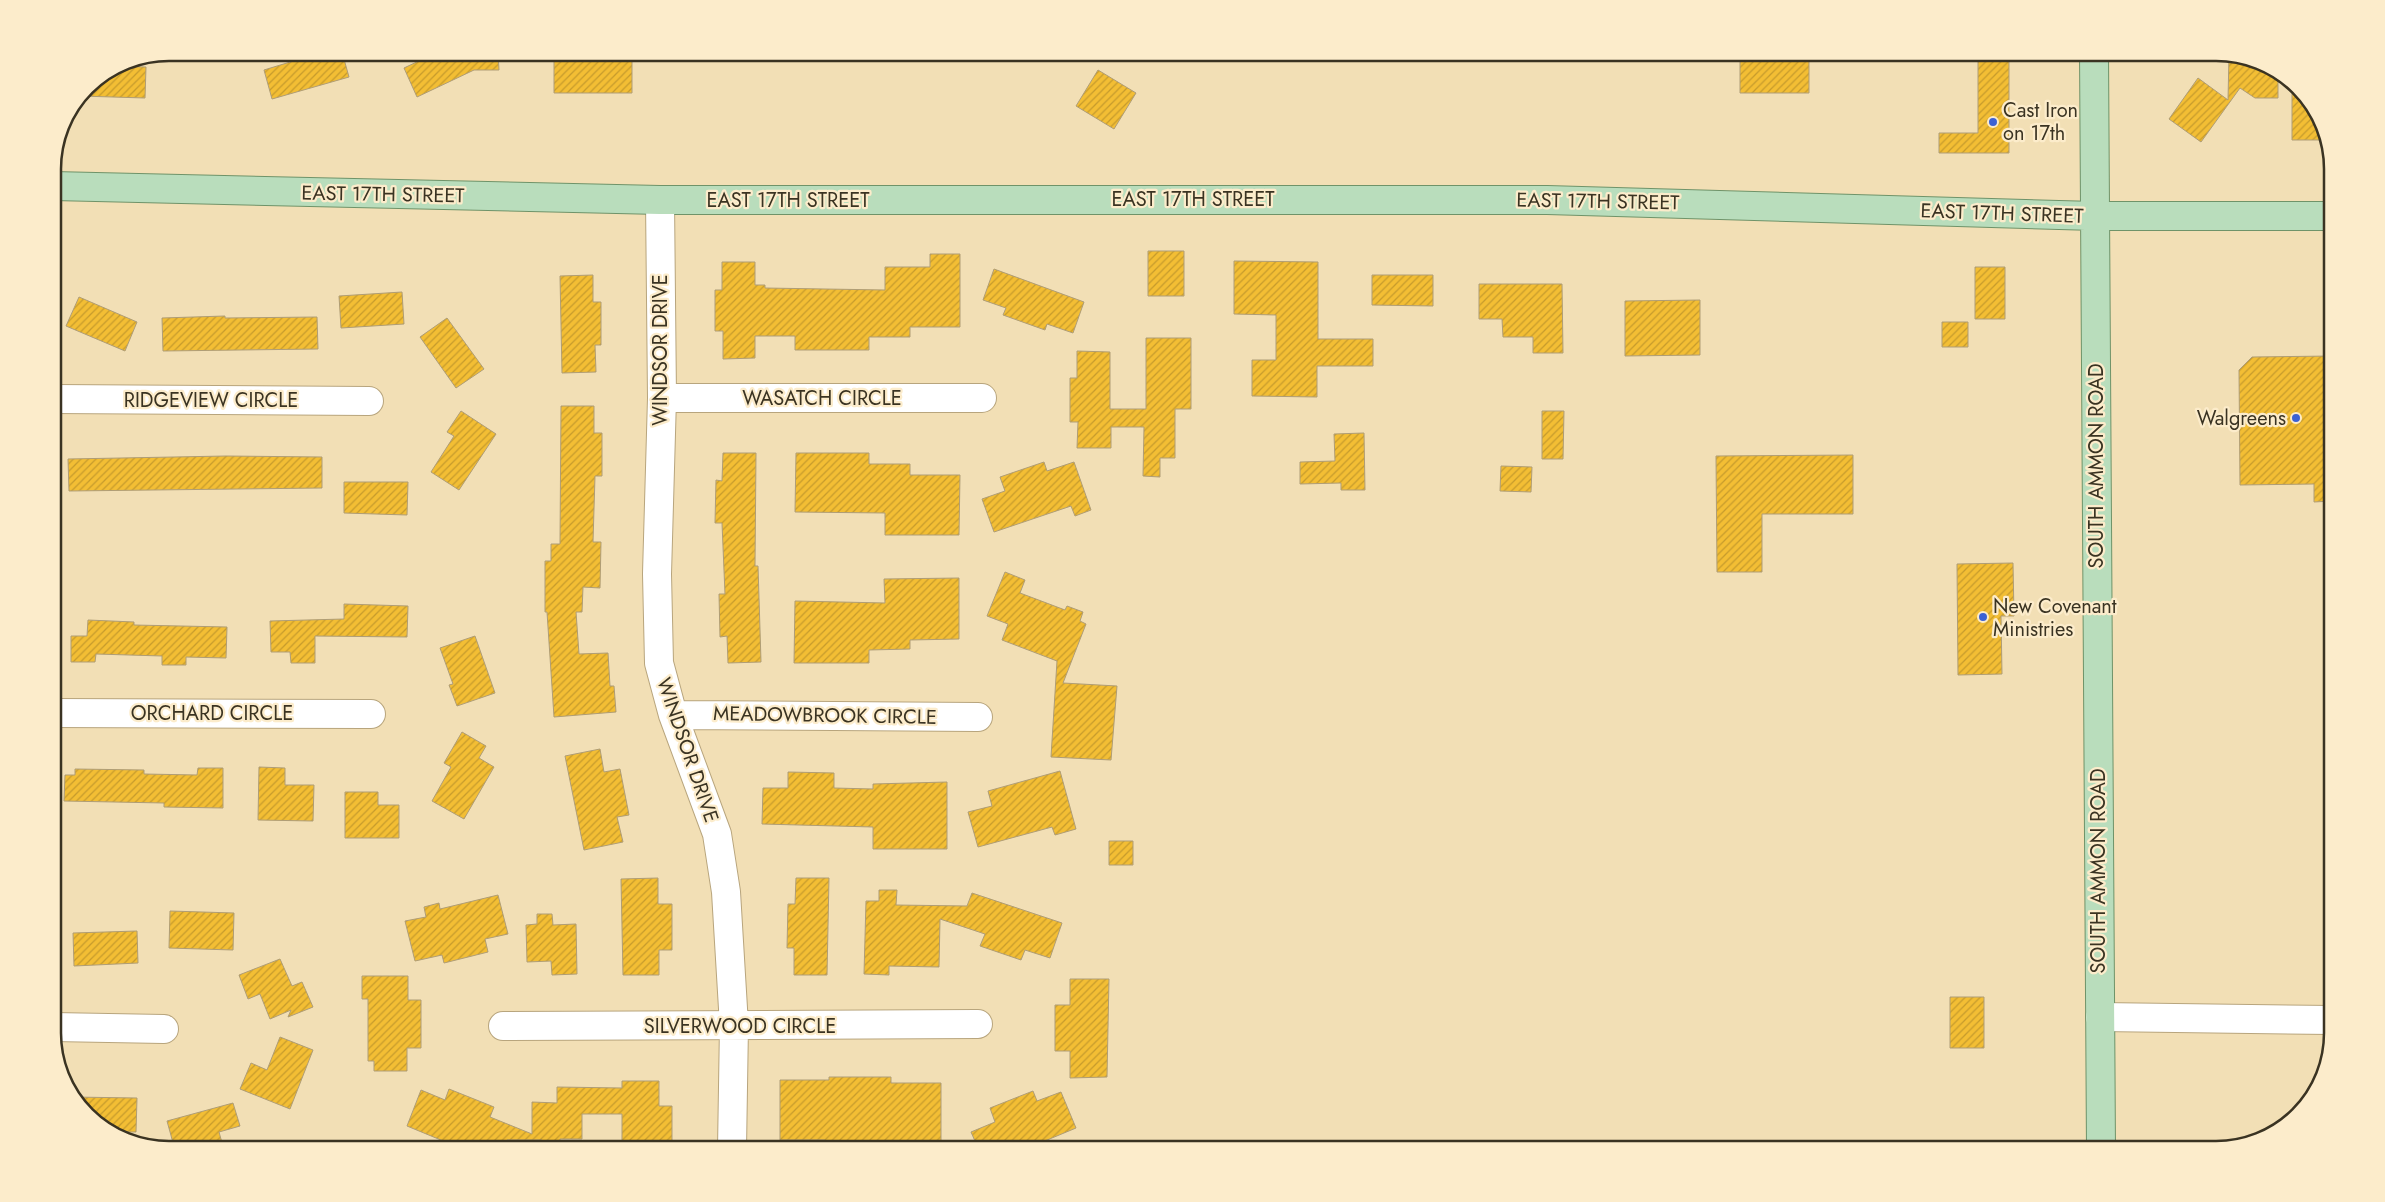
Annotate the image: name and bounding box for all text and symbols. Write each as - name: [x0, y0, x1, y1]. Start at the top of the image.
- place label: Cast Iron on 17th: [2003, 96, 2078, 148]
- marker: Cast Iron on 17th: [1987, 116, 1999, 128]
- street label: EAST 17TH STREET: [301, 179, 465, 210]
- street label: EAST 17TH STREET: [1111, 185, 1275, 214]
- street label: EAST 17TH STREET: [706, 186, 870, 215]
- street label: EAST 17TH STREET: [1516, 186, 1680, 217]
- street label: EAST 17TH STREET: [1920, 196, 2085, 231]
- street label: WINDSOR DRIVE: [646, 274, 675, 426]
- street label: SOUTH AMMON ROAD: [2082, 364, 2111, 568]
- street label: WASATCH CIRCLE: [742, 384, 902, 413]
- street label: RIDGEVIEW CIRCLE: [124, 386, 298, 415]
- place label: Walgreens: [2197, 404, 2286, 433]
- marker: Walgreens: [2290, 412, 2302, 424]
- place label: New Covenant Ministries: [1993, 592, 2117, 644]
- marker: New Covenant Ministries: [1977, 611, 1989, 623]
- street label: WINDSOR DRIVE: [649, 674, 726, 827]
- street label: ORCHARD CIRCLE: [131, 699, 293, 728]
- street label: MEADOWBROOK CIRCLE: [713, 699, 937, 732]
- street label: SOUTH AMMON ROAD: [2084, 769, 2113, 973]
- street label: SILVERWOOD CIRCLE: [644, 1012, 836, 1041]

